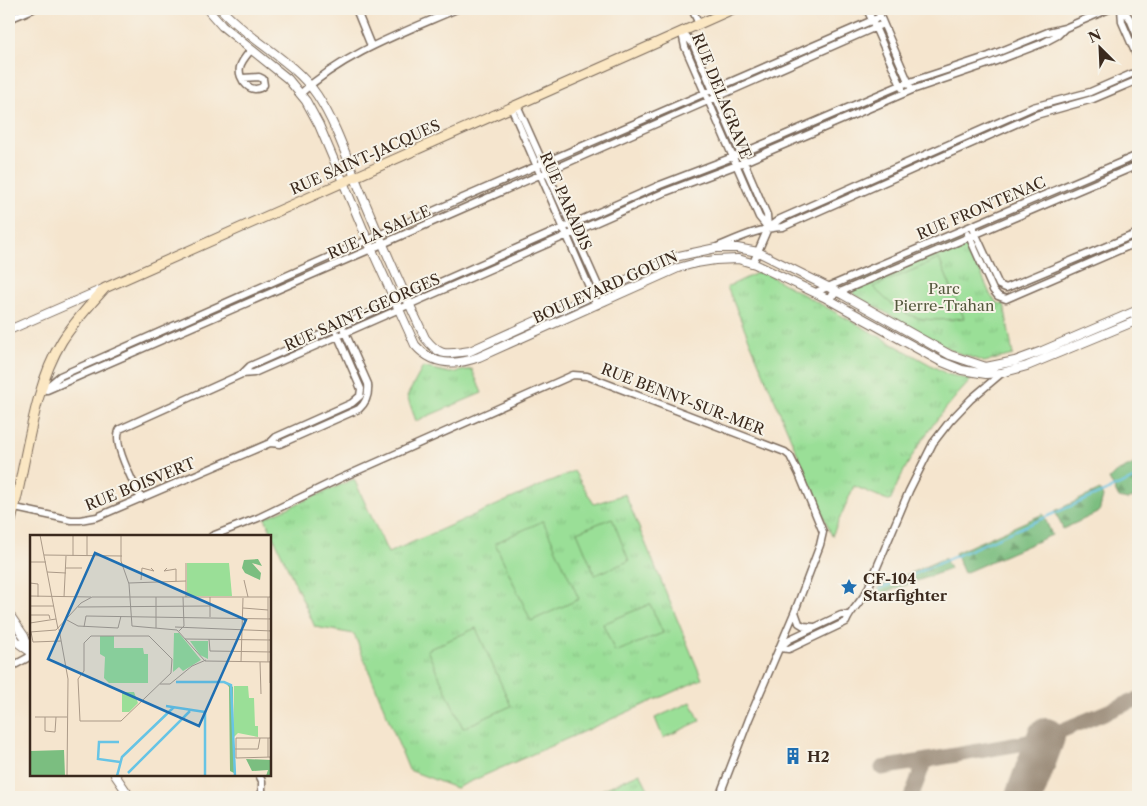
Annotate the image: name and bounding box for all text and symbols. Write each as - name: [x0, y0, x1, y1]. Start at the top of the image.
- north arrow: [1074, 22, 1124, 72]
- text: N: [1085, 25, 1104, 47]
- street label: RUE DELAGRAVE: [688, 30, 756, 162]
- street label: RUE SAINT-JACQUES: [287, 115, 443, 199]
- street label: RUE PARADIS: [536, 149, 596, 253]
- street label: RUE FRONTENAC: [914, 172, 1048, 244]
- street label: RUE LA SALLE: [324, 201, 434, 263]
- street label: BOULEVARD GOUIN: [530, 246, 680, 328]
- street label: RUE SAINT-GEORGES: [281, 269, 443, 355]
- park label: Parc Pierre-Trahan: [894, 279, 995, 315]
- street label: RUE BENNY-SUR-MER: [599, 359, 768, 439]
- street label: RUE BOISVERT: [82, 453, 199, 515]
- inset map: [30, 535, 271, 776]
- place label: CF-104 Starfighter: [863, 569, 948, 605]
- place icon: CF-104 Starfighter: [839, 577, 859, 597]
- building icon: H2: [783, 746, 803, 766]
- place label: H2: [807, 747, 830, 766]

